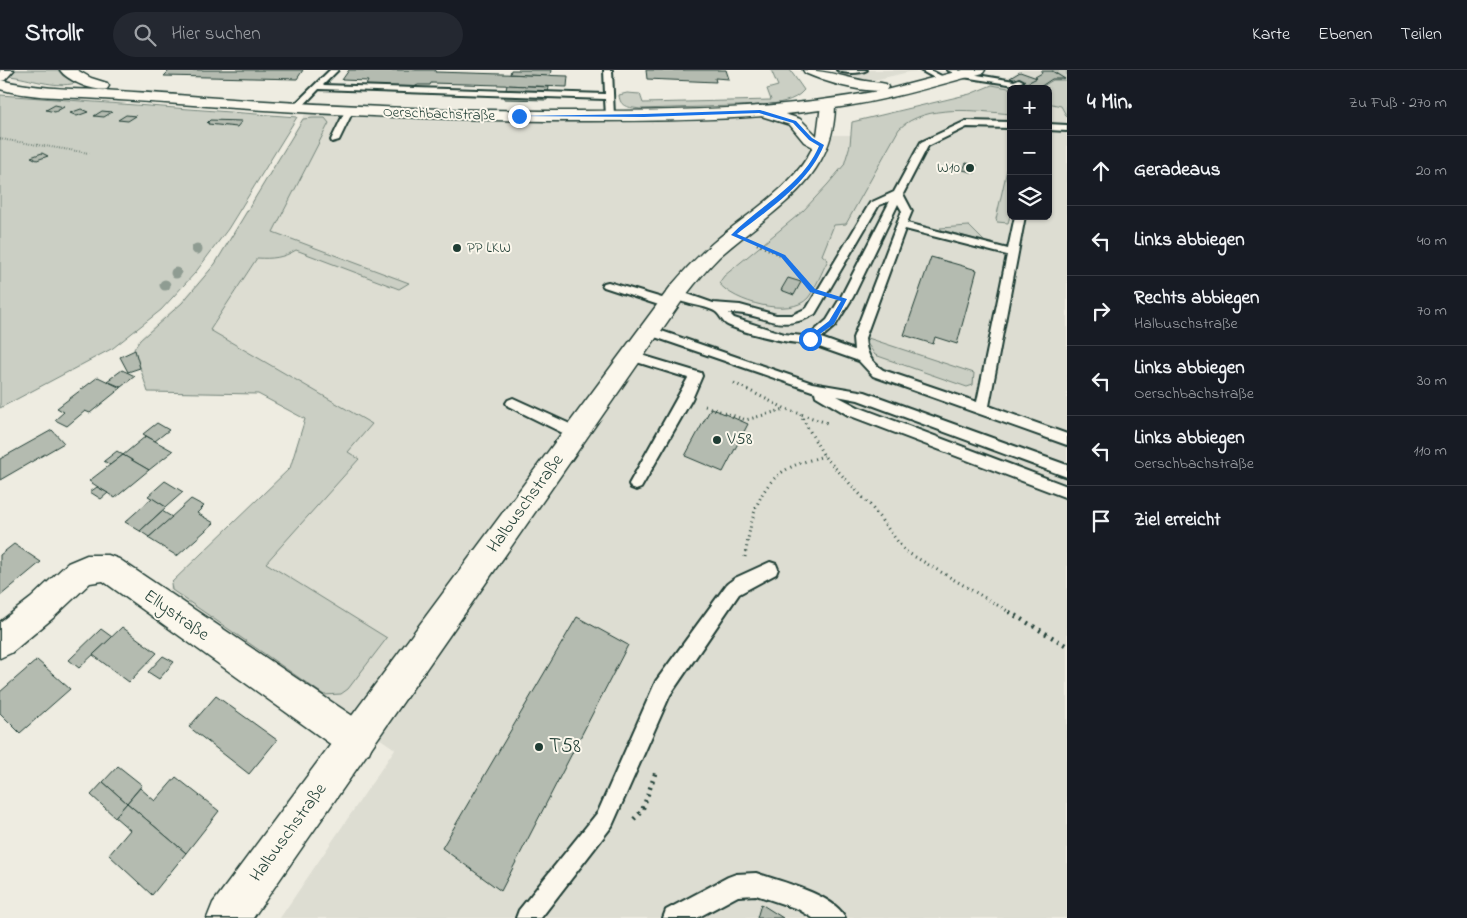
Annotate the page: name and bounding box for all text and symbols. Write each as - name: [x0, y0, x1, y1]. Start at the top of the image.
- search box: [113, 12, 463, 57]
- text: Strollr: [25, 17, 83, 52]
- icon: search: [131, 21, 159, 49]
- text: Hier suchen: [171, 21, 261, 48]
- text: Karte: [1252, 22, 1290, 48]
- text: Ebenen: [1318, 22, 1372, 48]
- text: Teilen: [1400, 22, 1442, 48]
- map controls: [1007, 85, 1052, 220]
- button: +: [1007, 85, 1052, 130]
- text: 4 Min.: [1087, 88, 1132, 118]
- text: Zu Fuß · 270 m: [1349, 91, 1447, 115]
- street label: Oerschbachstraße: [382, 101, 496, 127]
- route end: [508, 105, 531, 128]
- button: −: [1007, 130, 1052, 175]
- place label: W10: [937, 157, 961, 179]
- icon: ahead: [1087, 157, 1115, 185]
- text: Geradeaus: [1134, 157, 1221, 184]
- text: 20 m: [1416, 159, 1447, 183]
- marker: W10: [964, 162, 976, 174]
- button: layers: [1007, 175, 1052, 220]
- icon: left: [1087, 227, 1115, 255]
- text: Links abbiegen: [1134, 227, 1245, 254]
- text: 40 m: [1417, 229, 1447, 253]
- place label: PP LKW: [467, 237, 511, 259]
- marker: PP LKW: [451, 242, 463, 254]
- text: Rechts abbiegen: [1134, 285, 1259, 312]
- icon: right: [1087, 297, 1115, 325]
- text: 70 m: [1417, 299, 1447, 323]
- text: Halbuschstraße: [1134, 312, 1238, 336]
- route start: [799, 328, 822, 351]
- text: Links abbiegen: [1134, 355, 1245, 382]
- icon: left: [1087, 367, 1115, 395]
- text: 30 m: [1417, 369, 1447, 393]
- text: Oerschbachstraße: [1134, 382, 1254, 406]
- text: Links abbiegen: [1134, 425, 1245, 452]
- place label: V58: [726, 427, 753, 453]
- marker: V58: [711, 434, 723, 446]
- icon: left: [1087, 437, 1115, 465]
- text: 110 m: [1413, 439, 1447, 463]
- street label: Halbuschstraße: [481, 448, 571, 559]
- text: Oerschbachstraße: [1134, 452, 1254, 476]
- icon: arrive: [1087, 507, 1115, 535]
- text: Ziel erreicht: [1134, 507, 1221, 534]
- street label: Ellystraße: [138, 584, 215, 649]
- place label: T58: [549, 732, 581, 762]
- marker: T58: [533, 741, 545, 753]
- street label: Halbuschstraße: [244, 777, 334, 888]

